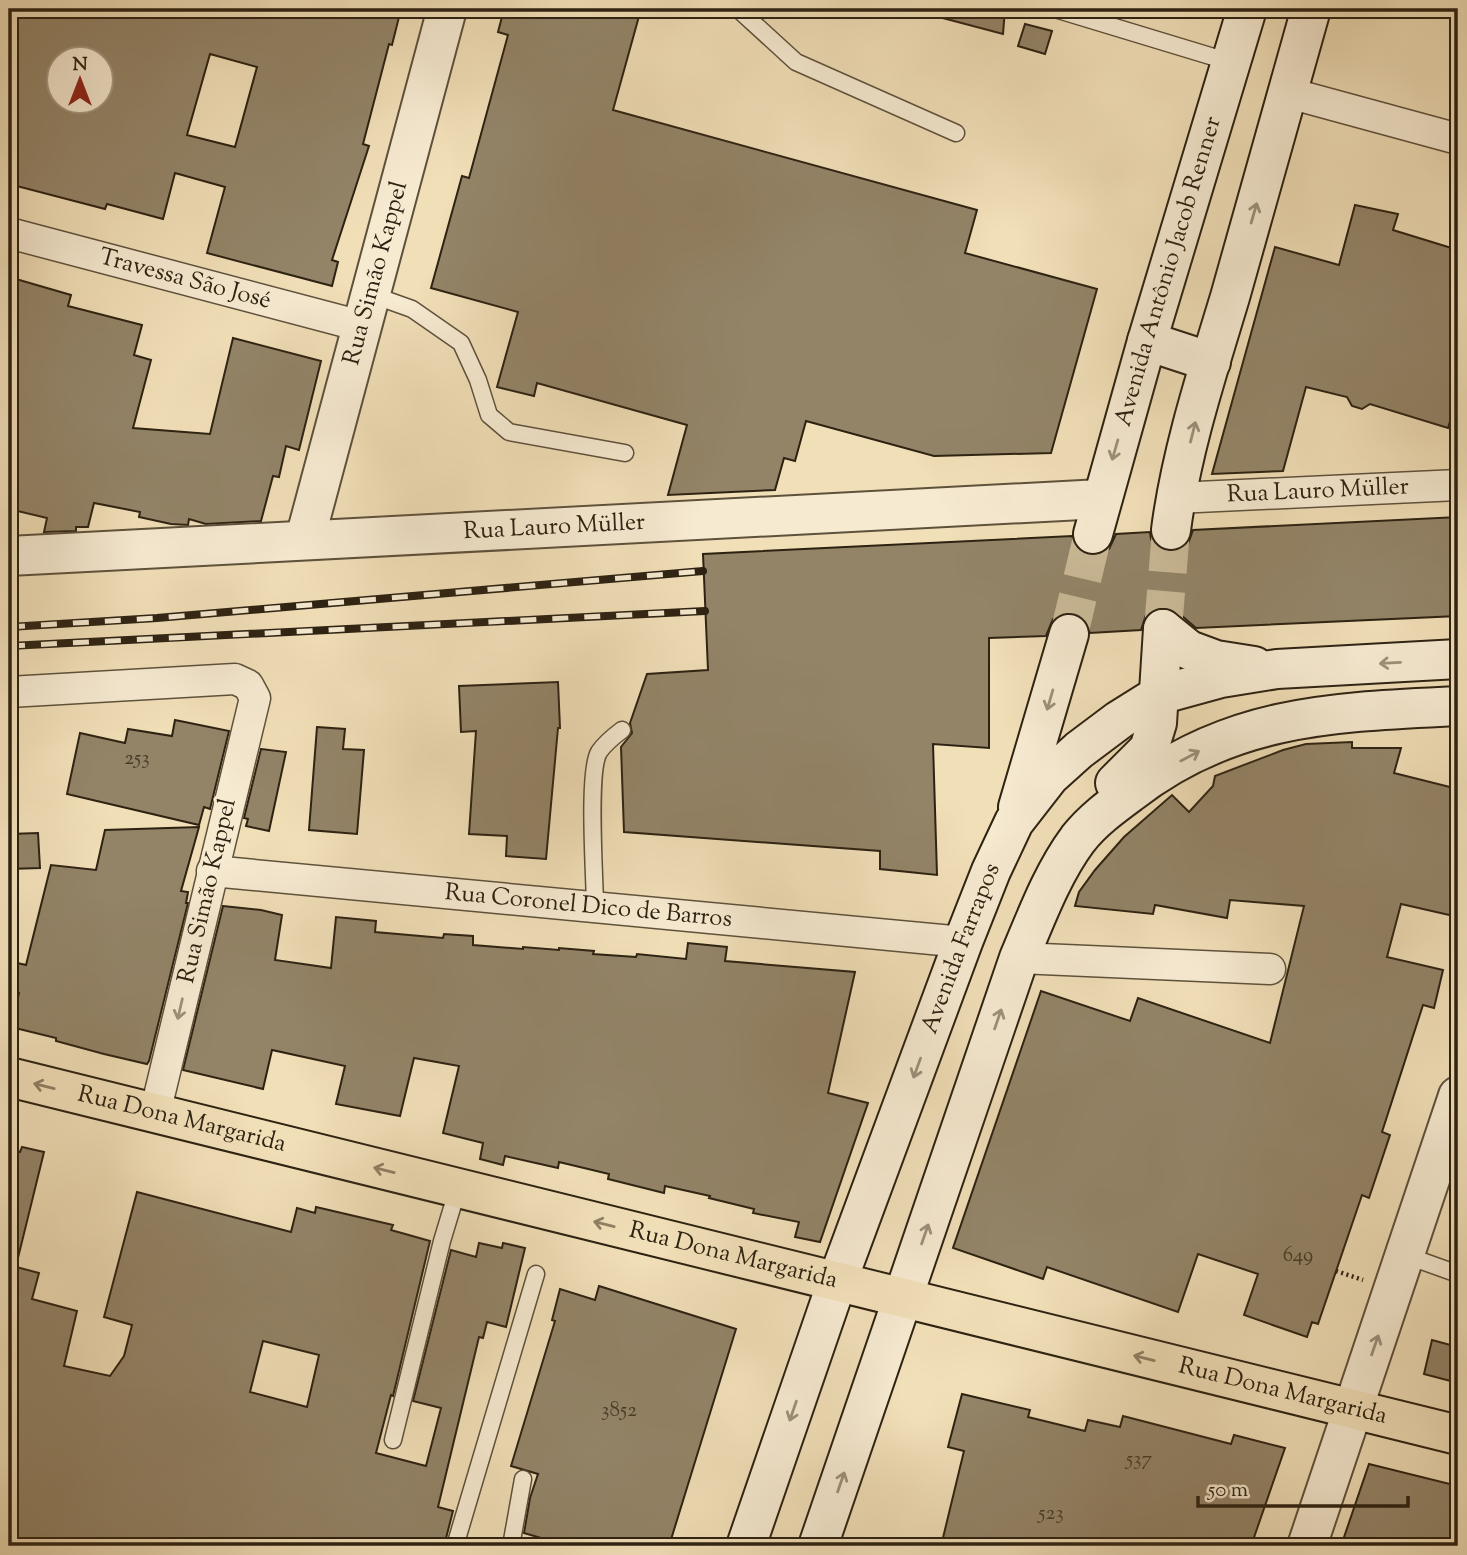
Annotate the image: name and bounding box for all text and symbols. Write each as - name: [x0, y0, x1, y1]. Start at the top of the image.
- north arrow: [46, 46, 116, 116]
- text: N: [72, 52, 88, 79]
- street label: Avenida Antônio Jacob Renner: [1107, 113, 1231, 431]
- street label: Rua Simão Kappel: [335, 177, 417, 369]
- one-way arrow: [1249, 202, 1262, 224]
- street label: Travessa São José: [95, 240, 275, 318]
- one-way arrow: [1187, 421, 1200, 444]
- one-way arrow: [1108, 439, 1121, 461]
- street label: Rua Lauro Müller: [1226, 470, 1409, 513]
- street label: Rua Lauro Müller: [463, 506, 646, 549]
- one-way arrow: [1379, 657, 1402, 670]
- one-way arrow: [1042, 689, 1055, 711]
- house number: 253: [124, 744, 150, 774]
- one-way arrow: [1179, 748, 1200, 762]
- street label: Rua Simão Kappel: [170, 795, 246, 987]
- street label: Avenida Farrapos: [913, 857, 1009, 1039]
- street label: Rua Coronel Dico de Barros: [443, 876, 733, 937]
- one-way arrow: [173, 997, 186, 1020]
- one-way arrow: [992, 1008, 1005, 1030]
- one-way arrow: [909, 1056, 922, 1078]
- one-way arrow: [33, 1078, 56, 1092]
- street label: Rua Dona Margarida: [74, 1078, 290, 1162]
- one-way arrow: [373, 1162, 395, 1175]
- street label: Rua Dona Margarida: [625, 1214, 841, 1298]
- one-way arrow: [593, 1217, 616, 1230]
- one-way arrow: [920, 1224, 932, 1246]
- house number: 649: [1283, 1241, 1313, 1271]
- one-way arrow: [1370, 1335, 1382, 1357]
- street label: Rua Dona Margarida: [1175, 1350, 1391, 1434]
- one-way arrow: [1133, 1351, 1156, 1364]
- house number: 3852: [601, 1396, 637, 1426]
- one-way arrow: [786, 1400, 798, 1422]
- house number: 537: [1125, 1445, 1153, 1475]
- scale bar: [1198, 1464, 1408, 1508]
- one-way arrow: [836, 1471, 848, 1493]
- text: 50 m: [1207, 1476, 1248, 1506]
- house number: 523: [1037, 1499, 1064, 1529]

